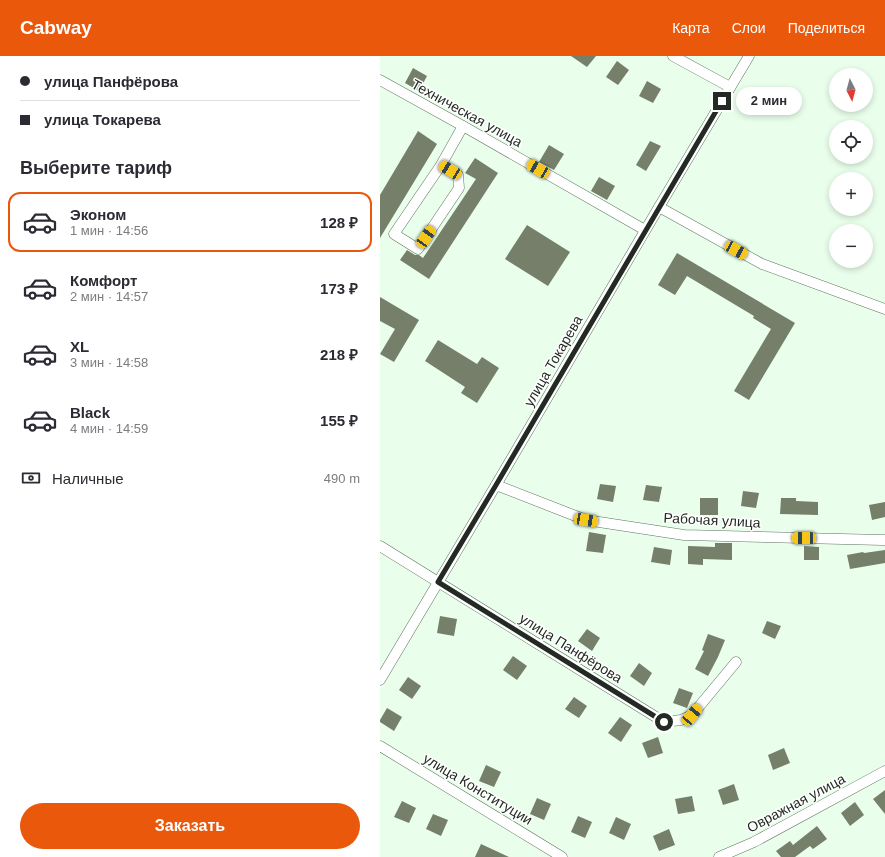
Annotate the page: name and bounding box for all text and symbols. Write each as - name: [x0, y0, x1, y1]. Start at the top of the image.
- text: Cabway: [20, 17, 92, 38]
- text: Карта: [672, 20, 710, 36]
- text: Слои: [732, 20, 766, 36]
- text: Поделиться: [788, 20, 865, 36]
- north arrow: [829, 68, 873, 112]
- map controls: [829, 68, 873, 268]
- text: улица Панфёрова: [44, 73, 178, 90]
- street label: Техническая улица: [409, 76, 525, 150]
- callout: 2 мин: [736, 87, 802, 115]
- route end: [713, 92, 731, 110]
- text: 2 мин: [751, 93, 787, 108]
- text: улица Токарева: [44, 111, 161, 128]
- button: locate: [829, 120, 873, 164]
- text: Выберите тариф: [20, 158, 172, 178]
- car: [525, 158, 551, 180]
- car: [437, 159, 463, 181]
- button: +: [829, 172, 873, 216]
- icon: car: [22, 204, 58, 240]
- text: Эконом: [70, 206, 126, 223]
- text: 128 ₽: [320, 214, 358, 231]
- text: 1 мин · 14:56: [70, 223, 148, 238]
- car: [414, 224, 438, 250]
- button: −: [829, 224, 873, 268]
- car: [723, 239, 749, 261]
- icon: car: [22, 270, 58, 306]
- text: Комфорт: [70, 272, 137, 289]
- text: 173 ₽: [320, 280, 358, 297]
- text: 2 мин · 14:57: [70, 289, 148, 304]
- street label: улица Токарева: [520, 312, 586, 409]
- icon: car: [22, 336, 58, 372]
- text: XL: [70, 338, 89, 355]
- text: 218 ₽: [320, 346, 358, 363]
- text: 3 мин · 14:58: [70, 355, 148, 370]
- icon: car: [22, 402, 58, 438]
- text: Black: [70, 404, 110, 421]
- text: 155 ₽: [320, 412, 358, 429]
- text: 4 мин · 14:59: [70, 421, 148, 436]
- icon: cash: [20, 467, 42, 489]
- text: Наличные: [52, 470, 124, 487]
- text: 490 m: [324, 471, 360, 486]
- street label: Рабочая улица: [663, 509, 761, 531]
- car: [573, 512, 599, 528]
- car: [792, 532, 816, 544]
- street label: улица Панфёрова: [517, 610, 625, 686]
- car: [680, 702, 704, 728]
- route start: [655, 713, 673, 731]
- street label: улица Конституции: [421, 750, 535, 828]
- street label: Овражная улица: [744, 770, 848, 836]
- button: Заказать: [20, 803, 360, 849]

